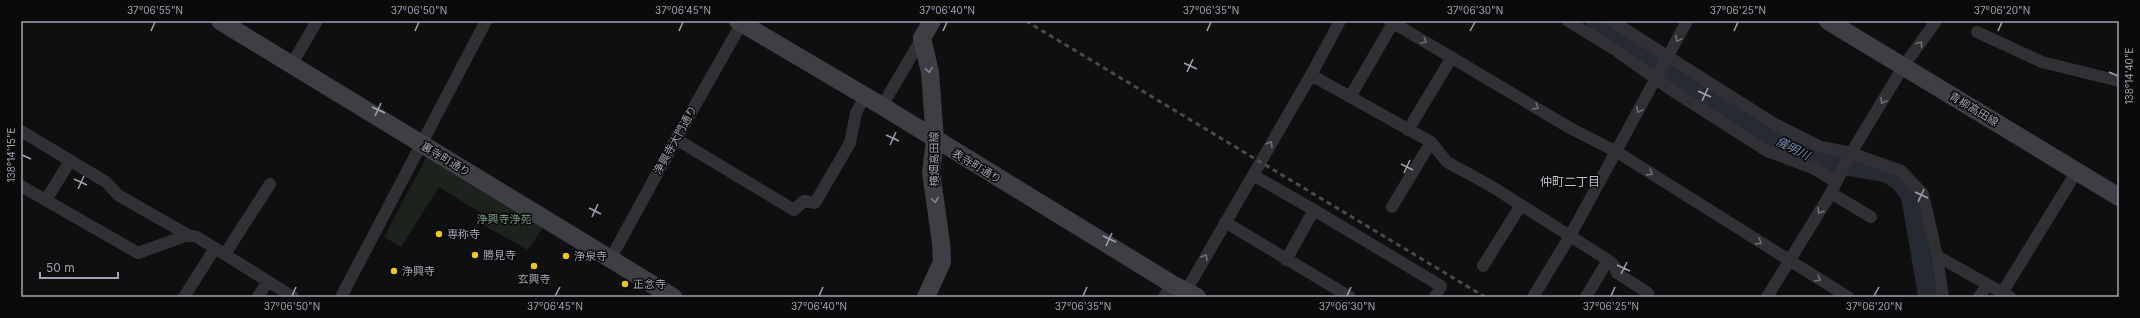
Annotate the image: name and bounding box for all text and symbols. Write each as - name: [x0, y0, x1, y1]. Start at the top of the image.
- text: 37°06'55"N: [127, 4, 183, 16]
- text: 37°06'50"N: [391, 4, 447, 16]
- text: 37°06'45"N: [655, 4, 711, 16]
- text: 37°06'40"N: [919, 4, 975, 16]
- text: 37°06'35"N: [1183, 4, 1239, 16]
- text: 37°06'30"N: [1447, 4, 1503, 16]
- text: 37°06'25"N: [1710, 4, 1766, 16]
- text: 37°06'20"N: [1974, 4, 2030, 16]
- one-way arrow: [1675, 35, 1682, 42]
- one-way arrow: [1420, 36, 1427, 43]
- one-way arrow: [1915, 41, 1923, 48]
- text: 138°14'40"E: [2123, 47, 2135, 105]
- one-way arrow: [925, 67, 933, 73]
- street label: 青柳高田線: [1947, 89, 2001, 129]
- one-way arrow: [1880, 97, 1887, 104]
- one-way arrow: [1532, 102, 1539, 109]
- street label: 浄興寺大門通り: [650, 103, 700, 177]
- one-way arrow: [1636, 106, 1644, 114]
- text: 138°14'15"E: [5, 127, 17, 183]
- street label: 横畑高田線: [927, 132, 941, 187]
- water label: 儀明川: [1774, 133, 1814, 164]
- street label: 裏寺町通り: [419, 139, 473, 179]
- one-way arrow: [1266, 141, 1273, 148]
- street label: 表寺町通り: [950, 146, 1004, 186]
- one-way arrow: [1645, 168, 1652, 175]
- district label: 仲町二丁目: [1540, 174, 1600, 189]
- one-way arrow: [930, 197, 939, 203]
- one-way arrow: [1817, 207, 1824, 214]
- park label: 浄興寺浄苑: [477, 212, 532, 226]
- place label: 専称寺: [447, 227, 480, 241]
- marker: 専称寺: [434, 229, 444, 239]
- one-way arrow: [1755, 238, 1762, 245]
- place label: 勝見寺: [483, 248, 516, 262]
- place label: 浄泉寺: [574, 249, 607, 263]
- marker: 勝見寺: [470, 250, 480, 260]
- marker: 浄泉寺: [561, 251, 571, 261]
- scale bar: [40, 254, 118, 280]
- one-way arrow: [1201, 254, 1208, 261]
- text: 50 m: [46, 260, 75, 275]
- marker: 玄興寺: [529, 261, 539, 271]
- place label: 浄興寺: [402, 264, 435, 278]
- marker: 浄興寺: [389, 266, 399, 276]
- place label: 玄興寺: [518, 272, 551, 286]
- one-way arrow: [1814, 274, 1821, 282]
- place label: 正念寺: [633, 277, 666, 291]
- marker: 正念寺: [620, 279, 630, 289]
- text: 37°06'50"N: [264, 300, 320, 312]
- text: 37°06'45"N: [527, 300, 583, 312]
- text: 37°06'40"N: [791, 300, 847, 312]
- text: 37°06'35"N: [1055, 300, 1111, 312]
- text: 37°06'30"N: [1319, 300, 1375, 312]
- text: 37°06'25"N: [1583, 300, 1639, 312]
- text: 37°06'20"N: [1846, 300, 1902, 312]

